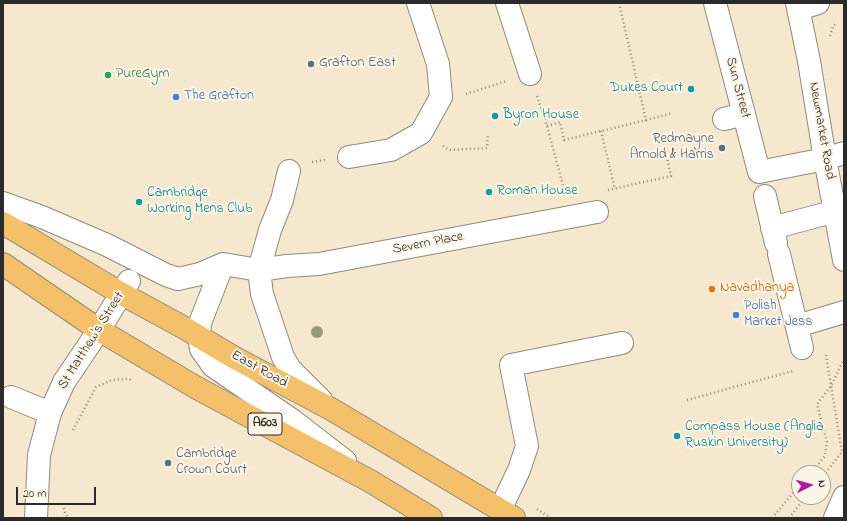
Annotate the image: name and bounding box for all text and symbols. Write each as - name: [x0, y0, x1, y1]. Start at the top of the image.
- place label: Grafton East: [319, 56, 396, 72]
- street label: Sun Street: [721, 56, 753, 120]
- marker: Grafton East: [306, 59, 316, 69]
- place label: PureGym: [116, 67, 169, 83]
- marker: PureGym: [103, 70, 113, 80]
- place label: Dukes Court: [610, 81, 683, 97]
- street label: Newmarket Road: [804, 81, 838, 181]
- marker: Dukes Court: [686, 84, 696, 94]
- place label: The Grafton: [184, 89, 254, 105]
- marker: The Grafton: [171, 92, 181, 102]
- place label: Byron House: [503, 108, 579, 124]
- marker: Byron House: [490, 111, 500, 121]
- place label: Redmayne Arnold & Harris: [630, 132, 714, 164]
- marker: Redmayne Arnold & Harris: [717, 143, 727, 153]
- place label: Roman House: [497, 184, 578, 200]
- place label: Cambridge Working Mens Club: [147, 186, 253, 218]
- marker: Roman House: [484, 187, 494, 197]
- marker: Cambridge Working Mens Club: [134, 197, 144, 207]
- street label: Severn Place: [391, 229, 465, 259]
- place label: Navadhanya: [720, 281, 794, 297]
- marker: Navadhanya: [707, 284, 717, 294]
- street label: St Matthew's Street: [55, 289, 129, 393]
- place label: Polish Market Jess: [744, 299, 812, 332]
- marker: Polish Market Jess: [731, 310, 741, 320]
- street label: East Road: [228, 348, 290, 392]
- road number: A603: [248, 413, 282, 435]
- place label: Compass House (Anglia Ruskin University): [685, 420, 824, 452]
- marker: Compass House (Anglia Ruskin University): [672, 431, 682, 441]
- place label: Cambridge Crown Court: [176, 447, 247, 480]
- marker: Cambridge Crown Court: [163, 458, 173, 468]
- north arrow: [791, 465, 831, 505]
- scale bar: [18, 479, 98, 505]
- text: N: [814, 479, 830, 488]
- text: 20 m: [23, 485, 46, 503]

